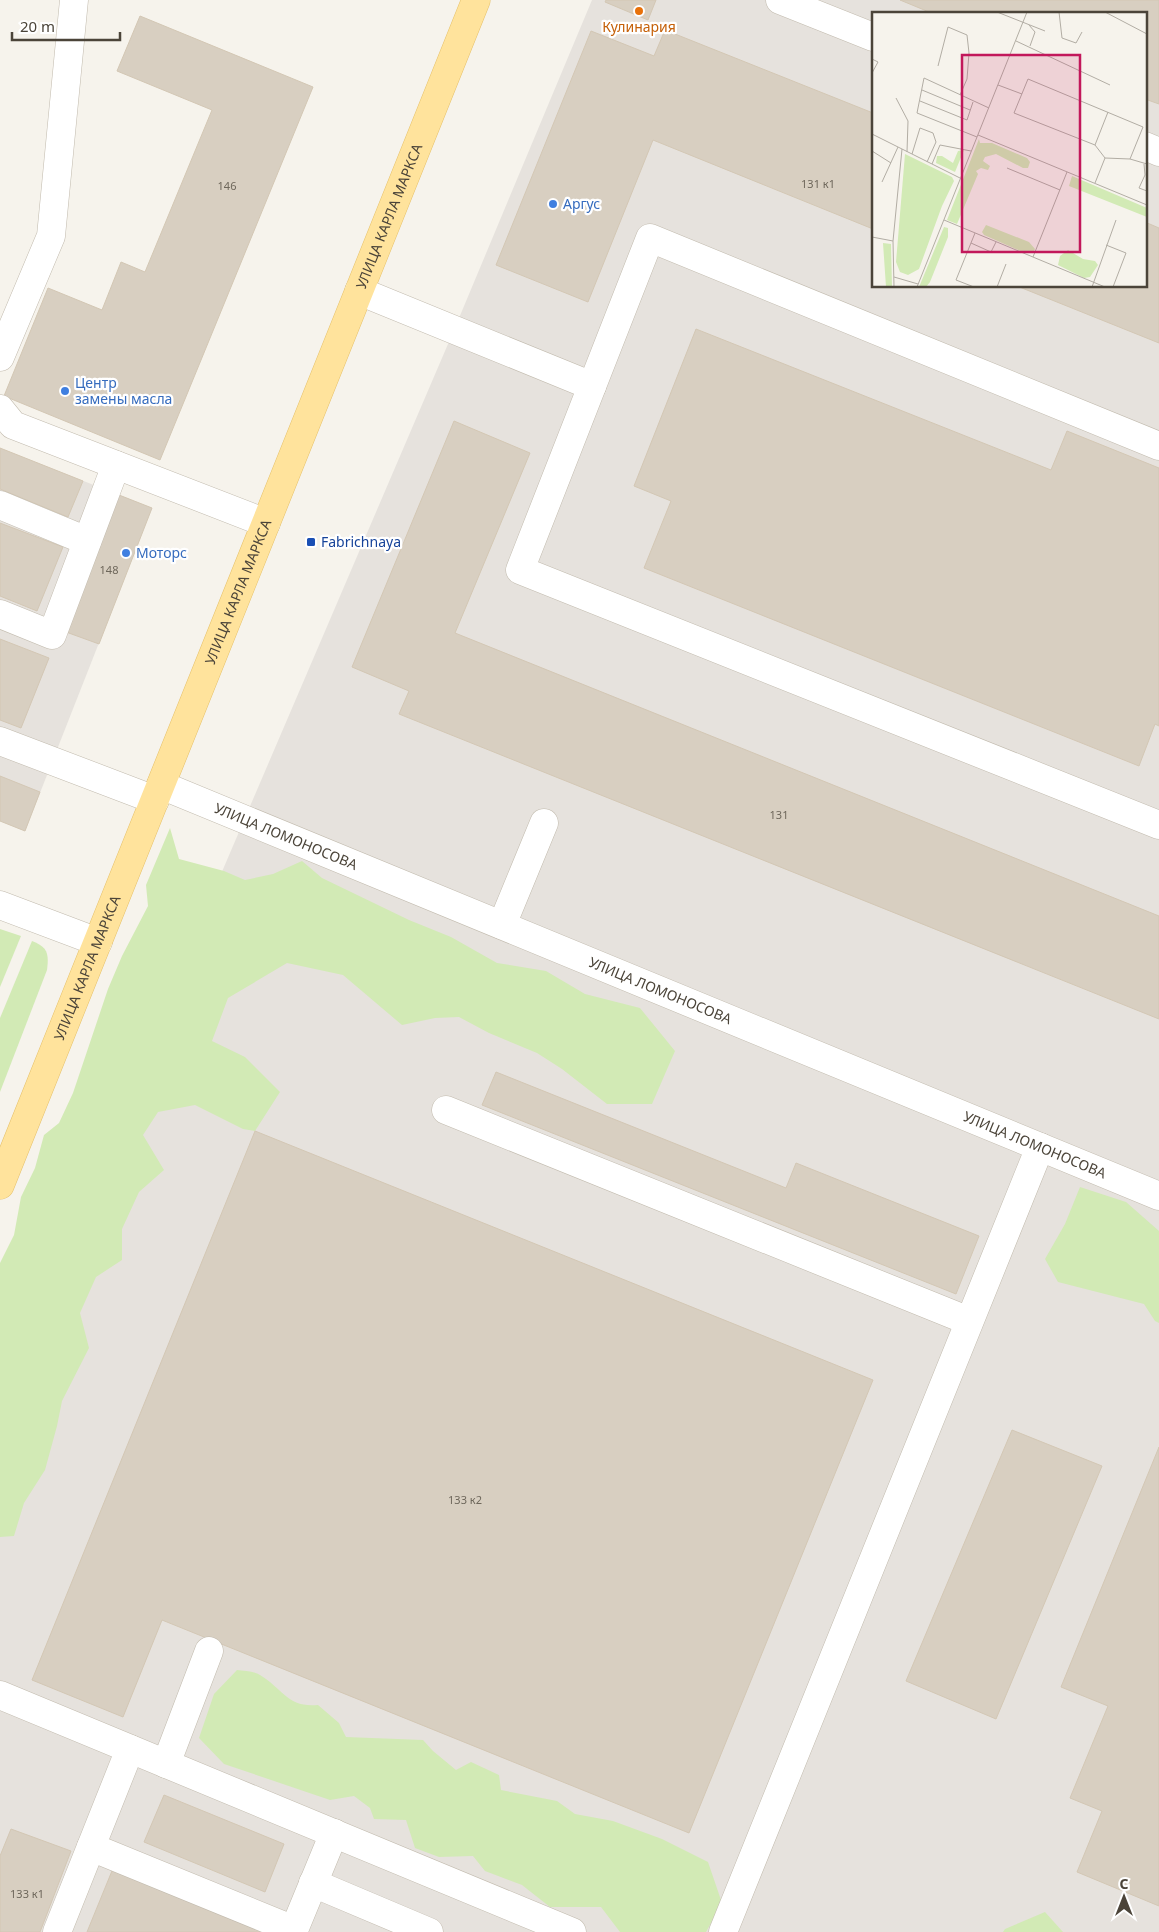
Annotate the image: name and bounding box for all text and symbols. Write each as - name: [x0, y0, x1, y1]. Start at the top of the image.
- marker: Кулинария: [633, 5, 645, 17]
- scale bar: [12, 10, 120, 42]
- inset map: [872, 12, 1146, 288]
- text: 20 m: [20, 16, 55, 36]
- place label: Кулинария: [602, 17, 676, 36]
- street label: УЛИЦА КАРЛА МАРКСА: [351, 141, 426, 291]
- house number: 131 к1: [801, 176, 835, 191]
- house number: 146: [218, 178, 236, 193]
- place label: Аргус: [563, 194, 600, 213]
- marker: Аргус: [547, 198, 559, 210]
- place label: Центр замены масла: [75, 373, 172, 408]
- marker: Центр замены масла: [59, 385, 71, 397]
- street label: УЛИЦА КАРЛА МАРКСА: [200, 516, 275, 667]
- place label: Fabrichnaya: [321, 532, 401, 551]
- marker: Fabrichnaya: [305, 536, 317, 548]
- place label: Моторс: [136, 543, 187, 562]
- marker: Моторс: [120, 547, 132, 559]
- house number: 148: [100, 562, 118, 577]
- street label: УЛИЦА ЛОМОНОСОВА: [212, 798, 360, 874]
- house number: 131: [770, 807, 788, 822]
- street label: УЛИЦА КАРЛА МАРКСА: [49, 892, 124, 1043]
- street label: УЛИЦА ЛОМОНОСОВА: [586, 952, 735, 1028]
- street label: УЛИЦА ЛОМОНОСОВА: [961, 1106, 1109, 1182]
- house number: 133 к2: [448, 1492, 482, 1507]
- north arrow: [1099, 1872, 1149, 1922]
- text: С: [1119, 1874, 1129, 1893]
- house number: 133 к1: [10, 1886, 44, 1901]

